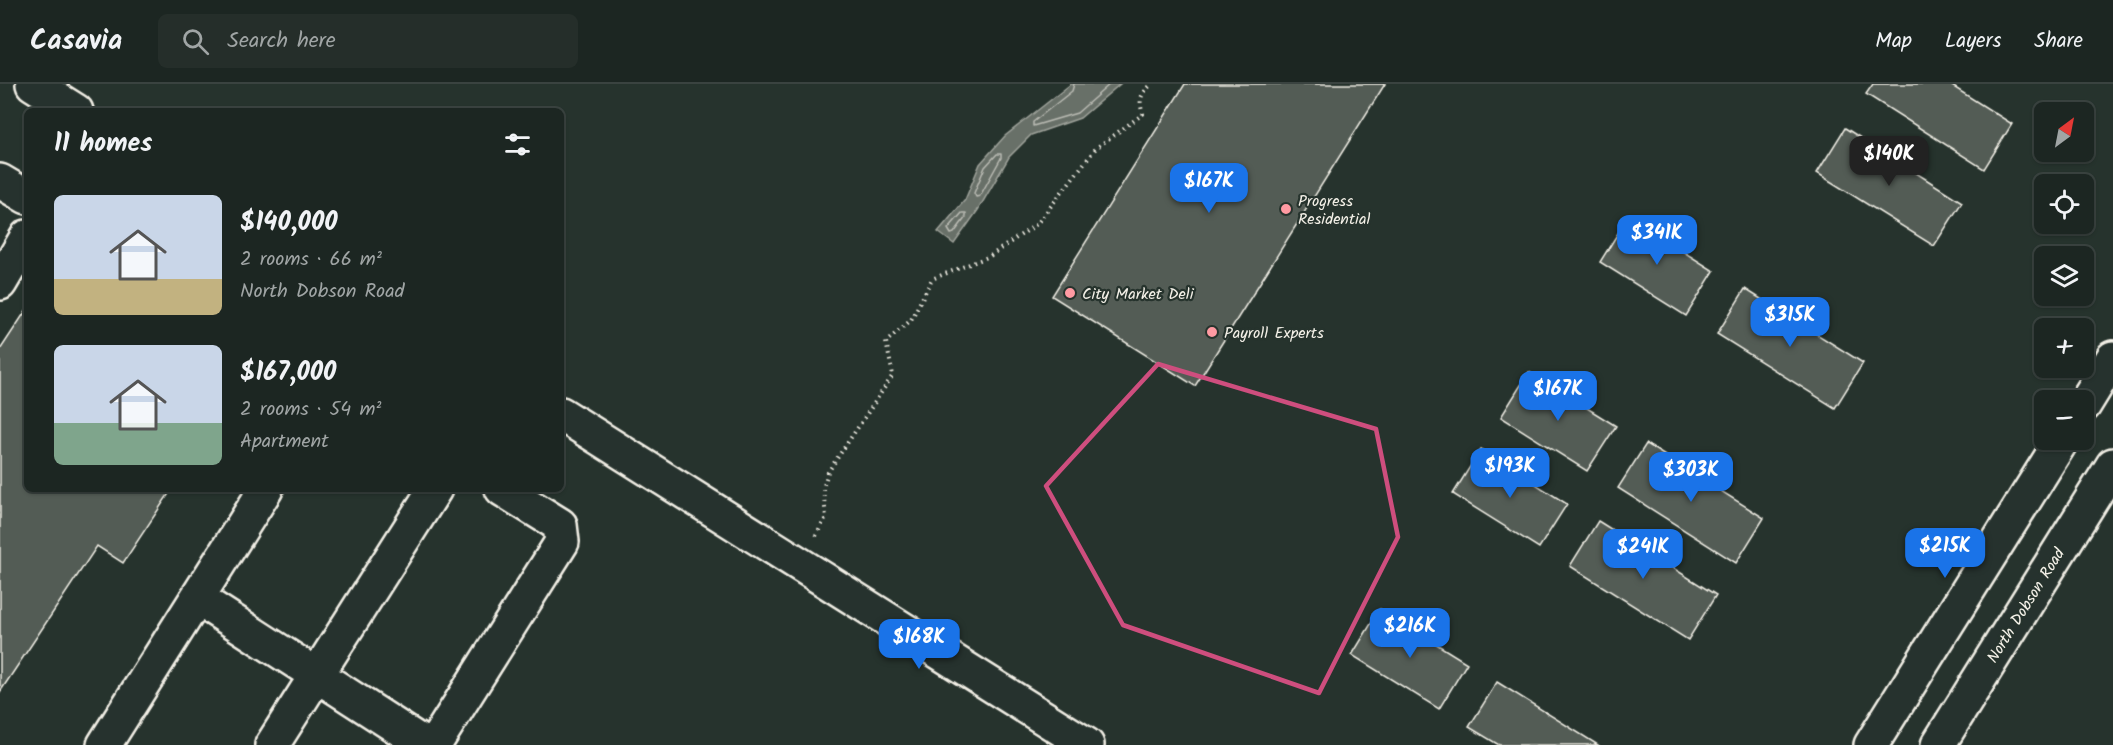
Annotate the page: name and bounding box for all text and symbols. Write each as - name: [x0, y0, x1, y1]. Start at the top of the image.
- search box: [158, 14, 578, 68]
- text: Casavia: [30, 19, 122, 64]
- text: Search here: [227, 24, 336, 59]
- icon: search: [179, 25, 212, 58]
- text: Map: [1875, 25, 1912, 58]
- text: Layers: [1945, 25, 2001, 58]
- text: Share: [2034, 25, 2083, 58]
- north arrow: [2034, 102, 2094, 162]
- map controls: [2034, 102, 2094, 450]
- text: 11 homes: [54, 123, 152, 165]
- icon: filters: [501, 128, 534, 161]
- pin: $140K: [1847, 136, 1931, 187]
- text: $140K: [1863, 139, 1915, 171]
- pin: $167K: [1167, 163, 1251, 214]
- text: $167K: [1184, 166, 1234, 198]
- button: locate: [2034, 174, 2094, 234]
- place label: Progress Residential: [1298, 189, 1370, 232]
- text: $140,000: [240, 202, 338, 244]
- marker: Progress Residential: [1279, 202, 1293, 216]
- pin: $341K: [1615, 215, 1699, 266]
- text: $341K: [1631, 218, 1683, 250]
- icon: home: [102, 219, 174, 291]
- text: 2 rooms · 66 m²: [240, 244, 382, 276]
- button: layers: [2034, 246, 2094, 306]
- text: North Dobson Road: [240, 276, 405, 308]
- place label: City Market Deli: [1082, 282, 1195, 307]
- marker: City Market Deli: [1063, 286, 1077, 300]
- pin: $315K: [1748, 297, 1832, 348]
- text: $315K: [1765, 300, 1815, 332]
- button: +: [2034, 318, 2094, 378]
- place label: Payroll Experts: [1224, 321, 1324, 346]
- marker: Payroll Experts: [1205, 325, 1219, 339]
- text: $167,000: [240, 352, 336, 394]
- icon: home: [102, 369, 174, 441]
- pin: $167K: [1516, 371, 1600, 422]
- text: $167K: [1533, 374, 1583, 406]
- button: −: [2034, 390, 2094, 450]
- text: 2 rooms · 54 m²: [240, 394, 381, 426]
- text: Apartment: [240, 426, 329, 458]
- pin: $193K: [1468, 448, 1552, 499]
- text: $193K: [1485, 451, 1535, 483]
- pin: $303K: [1649, 452, 1733, 503]
- text: $303K: [1663, 455, 1719, 487]
- pin: $215K: [1903, 528, 1987, 579]
- pin: $241K: [1601, 529, 1685, 580]
- text: $215K: [1919, 531, 1971, 563]
- text: $241K: [1617, 532, 1669, 564]
- street label: North Dobson Road: [1981, 543, 2072, 668]
- pin: $216K: [1368, 608, 1452, 659]
- text: $216K: [1384, 611, 1436, 643]
- pin: $168K: [877, 619, 961, 670]
- text: $168K: [893, 622, 945, 654]

